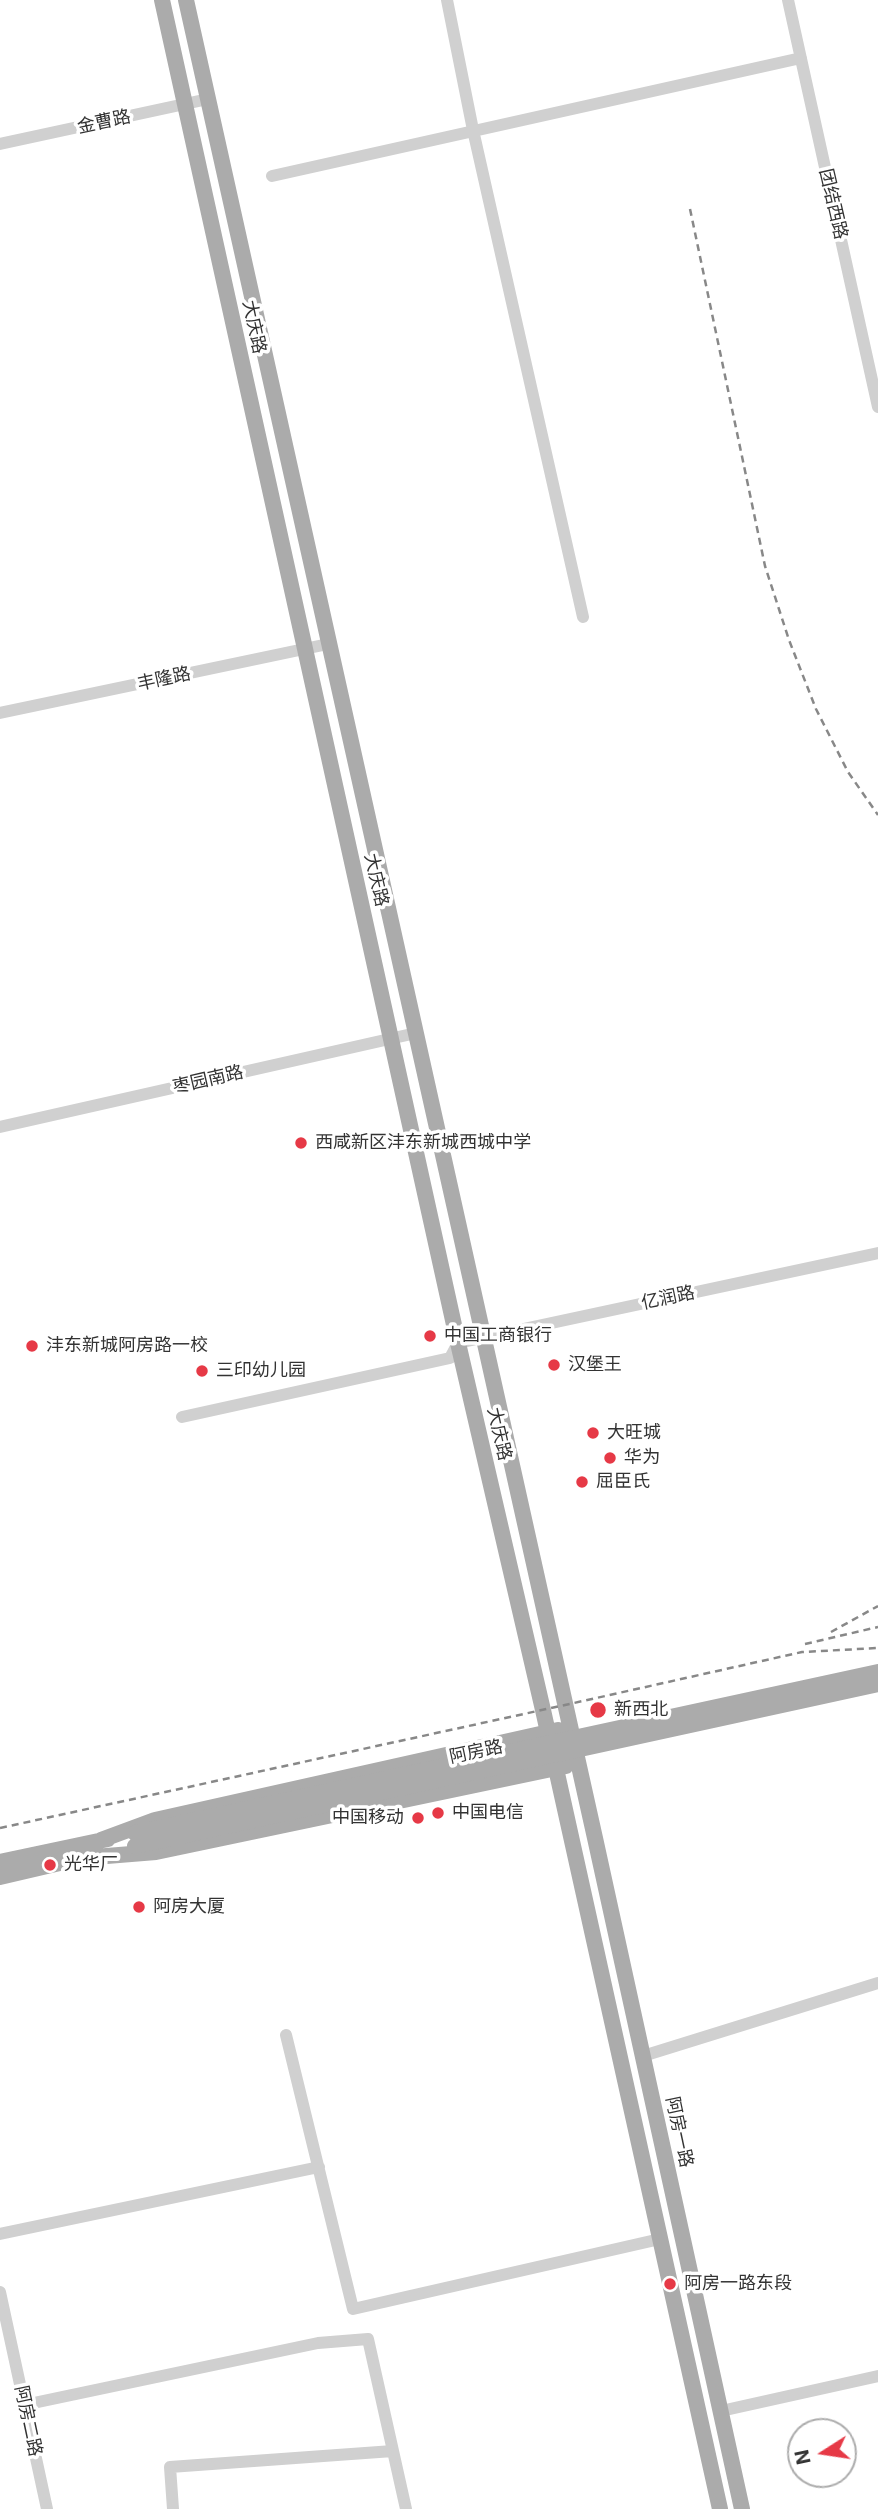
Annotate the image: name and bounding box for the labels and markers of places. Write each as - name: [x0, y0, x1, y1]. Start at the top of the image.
- place label: 西咸新区沣东新城西城中学: [315, 1132, 531, 1154]
- marker: 西咸新区沣东新城西城中学: [293, 1135, 309, 1151]
- place label: 中国工商银行: [444, 1325, 552, 1347]
- marker: 中国工商银行: [422, 1328, 438, 1344]
- place label: 沣东新城阿房路一校: [46, 1335, 208, 1357]
- marker: 沣东新城阿房路一校: [24, 1338, 40, 1354]
- place label: 汉堡王: [568, 1354, 622, 1376]
- marker: 汉堡王: [546, 1357, 562, 1373]
- place label: 三印幼儿园: [216, 1360, 306, 1382]
- marker: 三印幼儿园: [194, 1363, 210, 1379]
- place label: 大旺城: [607, 1422, 661, 1444]
- marker: 大旺城: [585, 1425, 601, 1441]
- place label: 华为: [624, 1447, 660, 1469]
- marker: 华为: [602, 1450, 618, 1466]
- place label: 屈臣氏: [596, 1471, 650, 1493]
- marker: 屈臣氏: [574, 1474, 590, 1490]
- place label: 新西北: [614, 1699, 668, 1721]
- marker: 新西北: [588, 1700, 608, 1720]
- place label: 中国电信: [452, 1802, 524, 1824]
- marker: 中国电信: [430, 1805, 446, 1821]
- place label: 中国移动: [332, 1807, 404, 1829]
- marker: 中国移动: [410, 1810, 426, 1826]
- place label: 光华厂: [64, 1854, 118, 1876]
- marker: 光华厂: [42, 1857, 58, 1873]
- place label: 阿房大厦: [153, 1896, 225, 1918]
- marker: 阿房大厦: [131, 1899, 147, 1915]
- place label: 阿房一路东段: [684, 2273, 792, 2295]
- marker: 阿房一路东段: [662, 2276, 678, 2292]

